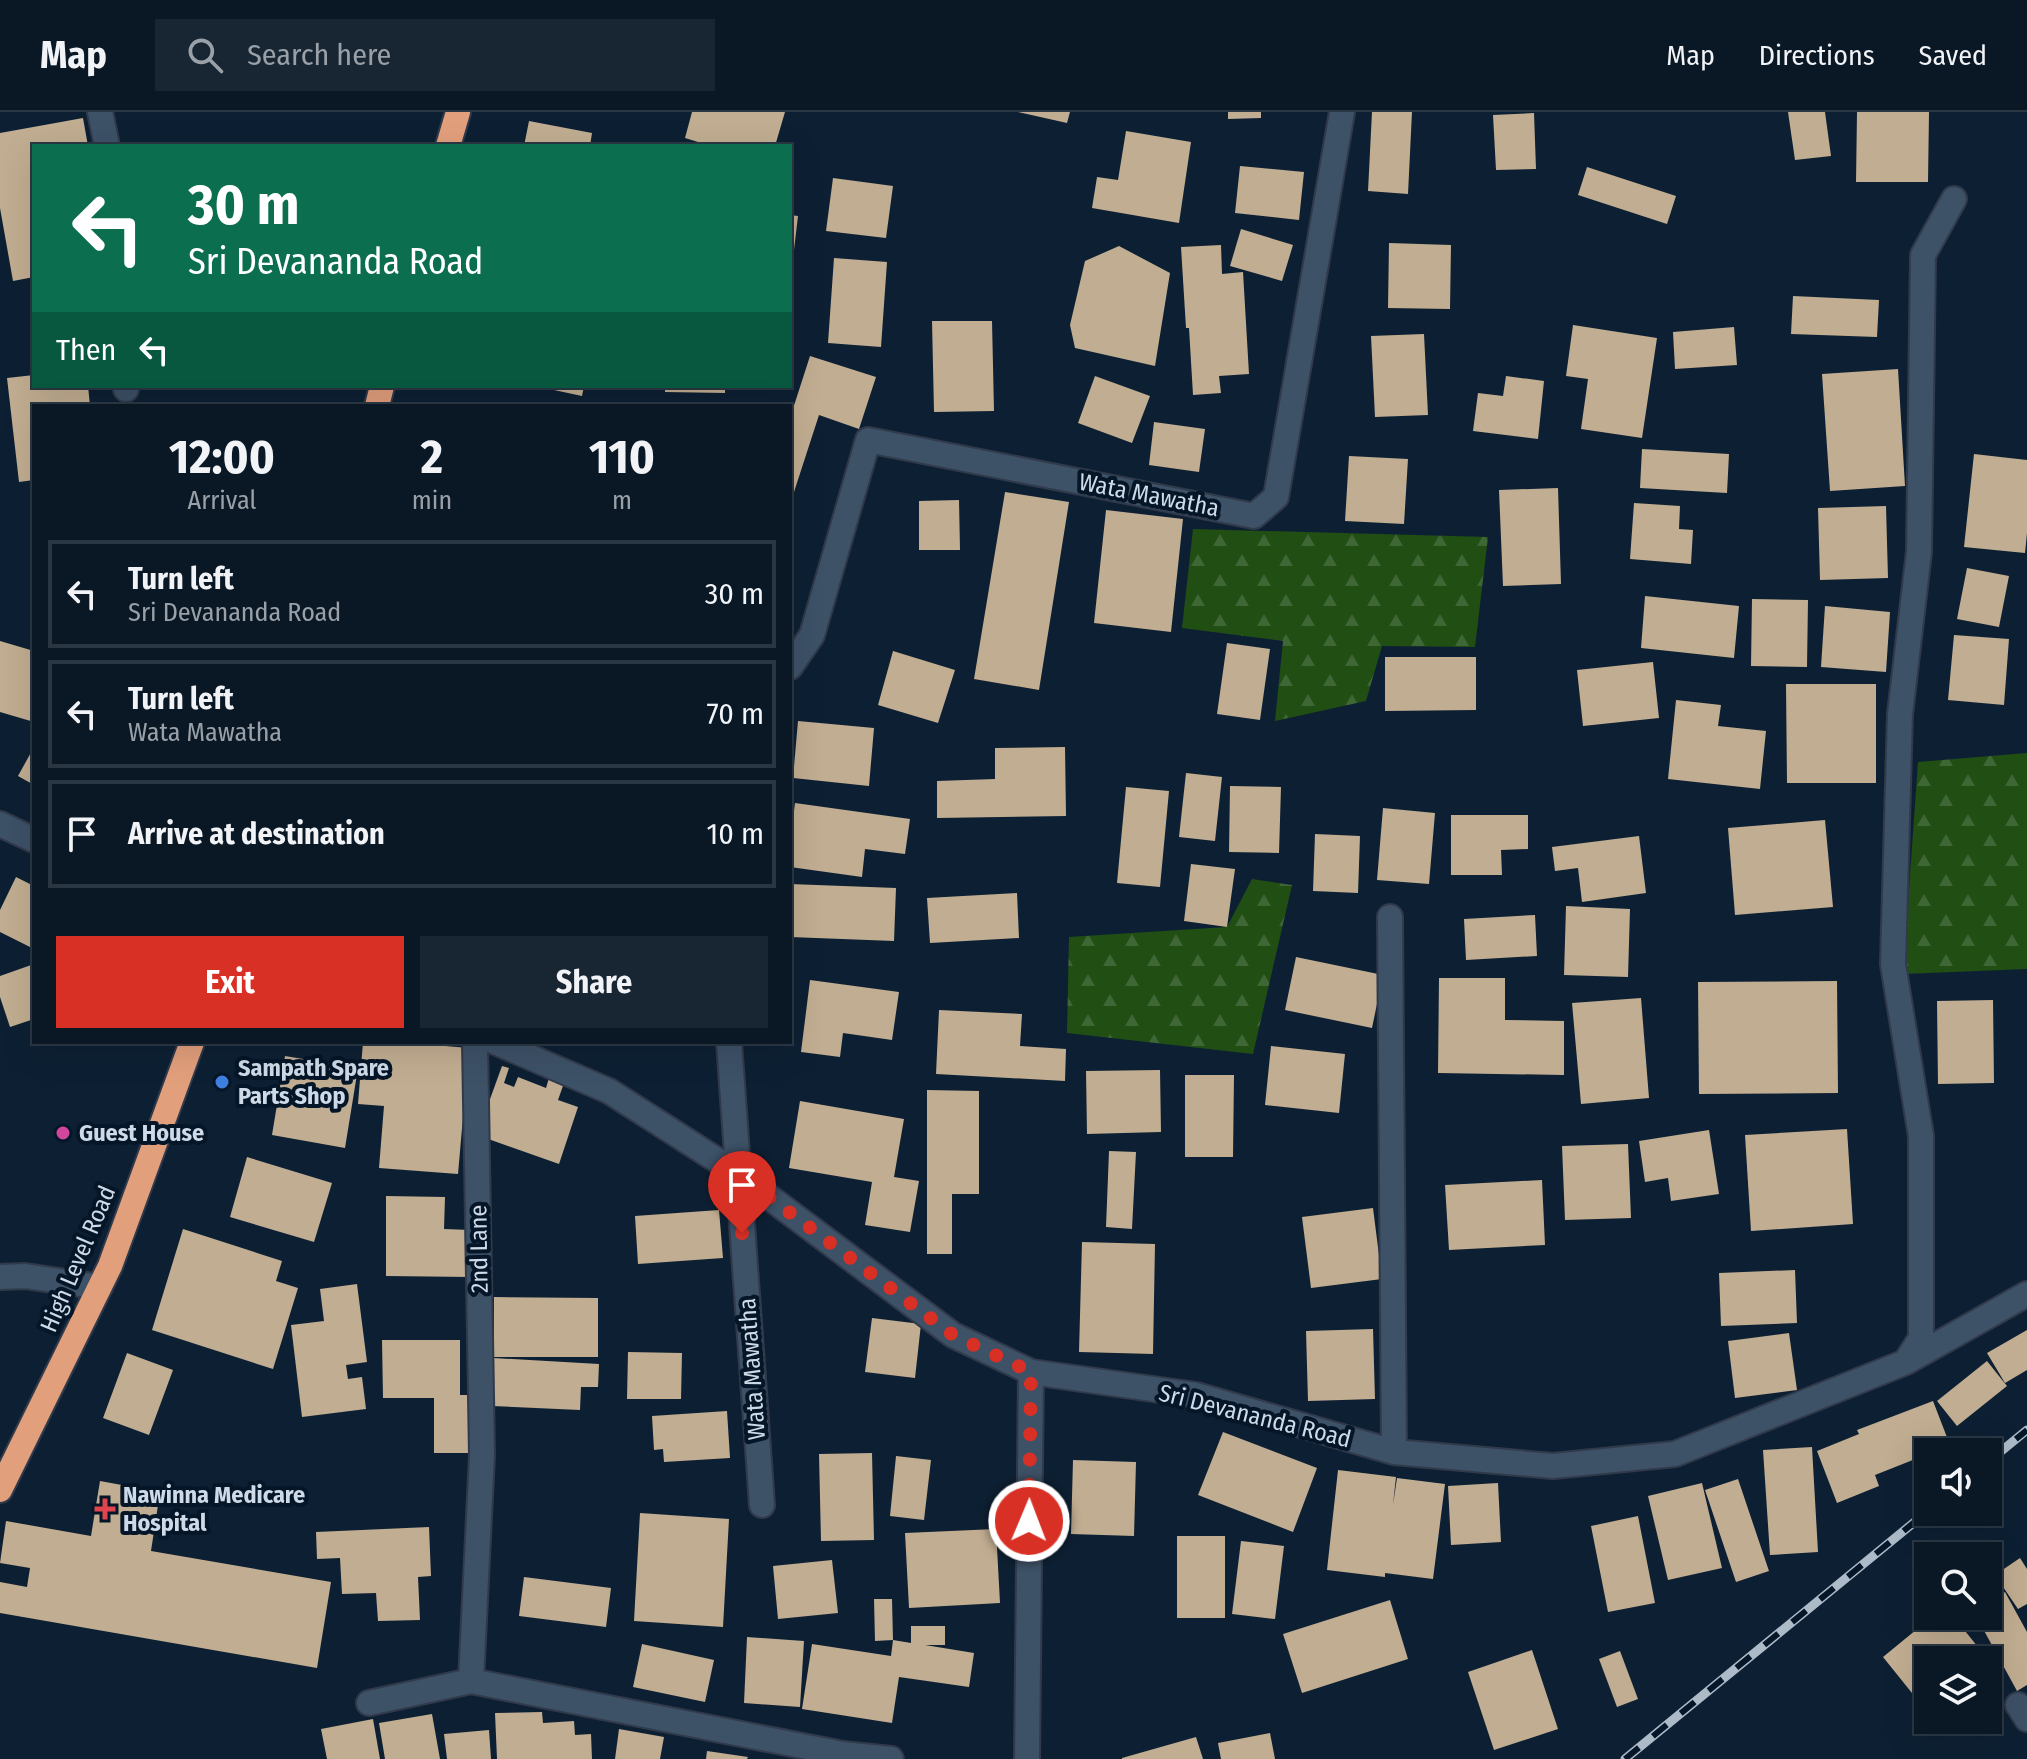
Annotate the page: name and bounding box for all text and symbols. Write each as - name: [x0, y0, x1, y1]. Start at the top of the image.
- search box: [155, 19, 715, 91]
- text: Map: [40, 32, 107, 78]
- icon: search: [183, 33, 227, 77]
- text: Search here: [247, 37, 391, 73]
- text: Map: [1666, 39, 1715, 72]
- text: Directions: [1759, 39, 1875, 72]
- text: Saved: [1919, 39, 1987, 72]
- text: 30 m: [188, 172, 299, 239]
- icon: left: [56, 176, 160, 280]
- text: Sri Devananda Road: [188, 240, 483, 284]
- icon: left: [132, 328, 176, 372]
- text: Then: [56, 332, 116, 368]
- text: 12:00: [169, 428, 275, 486]
- text: 2: [421, 428, 443, 486]
- text: 110: [589, 428, 655, 486]
- street label: Wata Mawatha: [1077, 468, 1221, 522]
- text: Arrival: [187, 485, 256, 516]
- text: min: [412, 485, 452, 516]
- text: m: [612, 485, 632, 516]
- text: Turn left: [128, 561, 234, 597]
- icon: left: [60, 572, 104, 616]
- text: 30 m: [705, 576, 764, 612]
- text: Sri Devananda Road: [128, 597, 341, 628]
- text: Turn left: [128, 681, 234, 717]
- icon: left: [60, 692, 104, 736]
- text: 70 m: [706, 696, 764, 732]
- text: Wata Mawatha: [128, 717, 282, 748]
- icon: arrive: [60, 812, 104, 856]
- text: Arrive at destination: [128, 816, 385, 852]
- text: 10 m: [707, 816, 764, 852]
- button: Exit: [56, 936, 404, 1028]
- button: Share: [420, 936, 768, 1028]
- place label: Sampath Spare Parts Shop: [238, 1054, 389, 1110]
- marker: Sampath Spare Parts Shop: [213, 1073, 231, 1091]
- place label: Guest House: [79, 1119, 204, 1147]
- marker: Guest House: [54, 1124, 72, 1142]
- pin: [708, 1151, 776, 1233]
- icon: arrive: [720, 1163, 764, 1207]
- street label: High Level Road: [35, 1182, 121, 1336]
- street label: 2nd Lane: [464, 1205, 494, 1293]
- street label: Wata Mawatha: [733, 1297, 771, 1441]
- street label: Sri Devananda Road: [1156, 1379, 1354, 1453]
- map controls: [1914, 1438, 2002, 1734]
- button: sound: [1914, 1438, 2002, 1526]
- position arrow: [987, 1479, 1071, 1563]
- place label: Nawinna Medicare Hospital: [123, 1481, 305, 1537]
- marker: Nawinna Medicare Hospital: [94, 1498, 116, 1520]
- button: search: [1914, 1542, 2002, 1630]
- button: layers: [1914, 1646, 2002, 1734]

